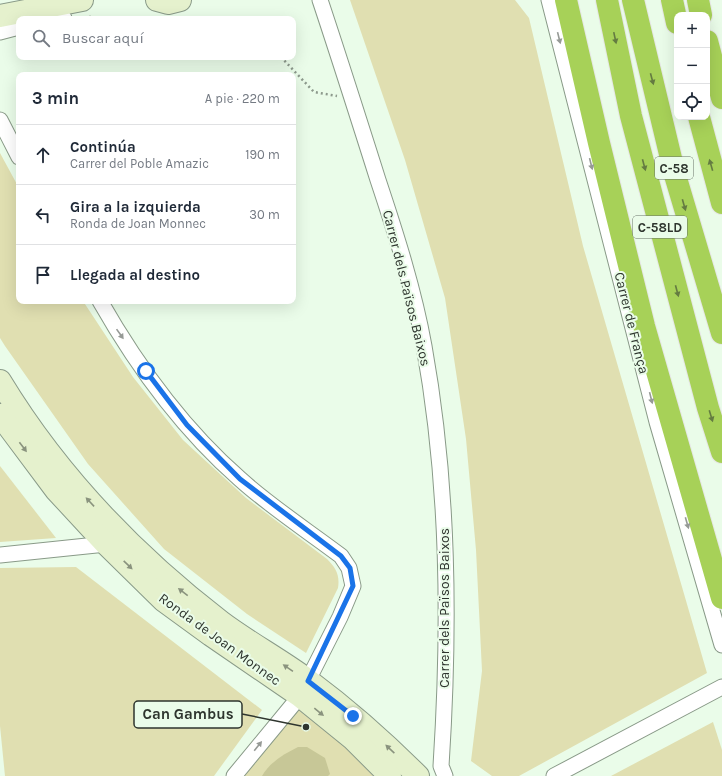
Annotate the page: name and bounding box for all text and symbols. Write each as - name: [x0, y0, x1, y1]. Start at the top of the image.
- map controls: [674, 12, 710, 120]
- button: +: [674, 12, 710, 48]
- search box: [16, 16, 296, 60]
- icon: search: [30, 27, 52, 49]
- text: Buscar aquí: [62, 29, 144, 47]
- one-way arrow: [556, 31, 562, 44]
- one-way arrow: [613, 32, 619, 44]
- button: −: [674, 48, 710, 84]
- one-way arrow: [649, 73, 655, 85]
- button: locate: [674, 84, 710, 120]
- text: 3 min: [32, 88, 79, 108]
- text: A pie · 220 m: [205, 91, 280, 106]
- text: Continúa: [70, 138, 136, 156]
- icon: ahead: [32, 144, 54, 166]
- text: 190 m: [245, 147, 280, 162]
- text: Carrer del Poble Amazic: [70, 156, 209, 171]
- road number: C-58: [655, 157, 693, 179]
- one-way arrow: [588, 158, 594, 170]
- one-way arrow: [641, 159, 647, 171]
- one-way arrow: [708, 159, 714, 171]
- text: Gira a la izquierda: [70, 198, 201, 216]
- one-way arrow: [681, 199, 687, 211]
- icon: left: [32, 204, 54, 226]
- text: 30 m: [249, 207, 280, 222]
- street label: Carrer dels Països Baixos: [379, 208, 434, 368]
- text: Ronda de Joan Monnec: [70, 216, 206, 231]
- road number: C-58LD: [633, 216, 687, 238]
- icon: arrive: [32, 264, 54, 286]
- text: Llegada al destino: [70, 266, 200, 284]
- street label: Carrer de França: [611, 270, 652, 376]
- one-way arrow: [674, 285, 680, 297]
- one-way arrow: [116, 329, 124, 340]
- route start: [137, 362, 155, 380]
- one-way arrow: [648, 392, 654, 404]
- one-way arrow: [708, 410, 714, 422]
- one-way arrow: [19, 441, 27, 452]
- one-way arrow: [85, 497, 95, 507]
- one-way arrow: [684, 517, 690, 529]
- street label: Carrer dels Països Baixos: [436, 528, 453, 688]
- one-way arrow: [123, 560, 133, 570]
- one-way arrow: [178, 587, 189, 596]
- street label: Ronda de Joan Monnec: [155, 589, 284, 689]
- one-way arrow: [283, 664, 294, 672]
- callout: Can Gambus: [134, 701, 242, 728]
- text: Can Gambus: [142, 705, 234, 723]
- one-way arrow: [314, 707, 325, 716]
- route end: [344, 707, 362, 725]
- one-way arrow: [254, 740, 263, 751]
- one-way arrow: [385, 744, 395, 754]

